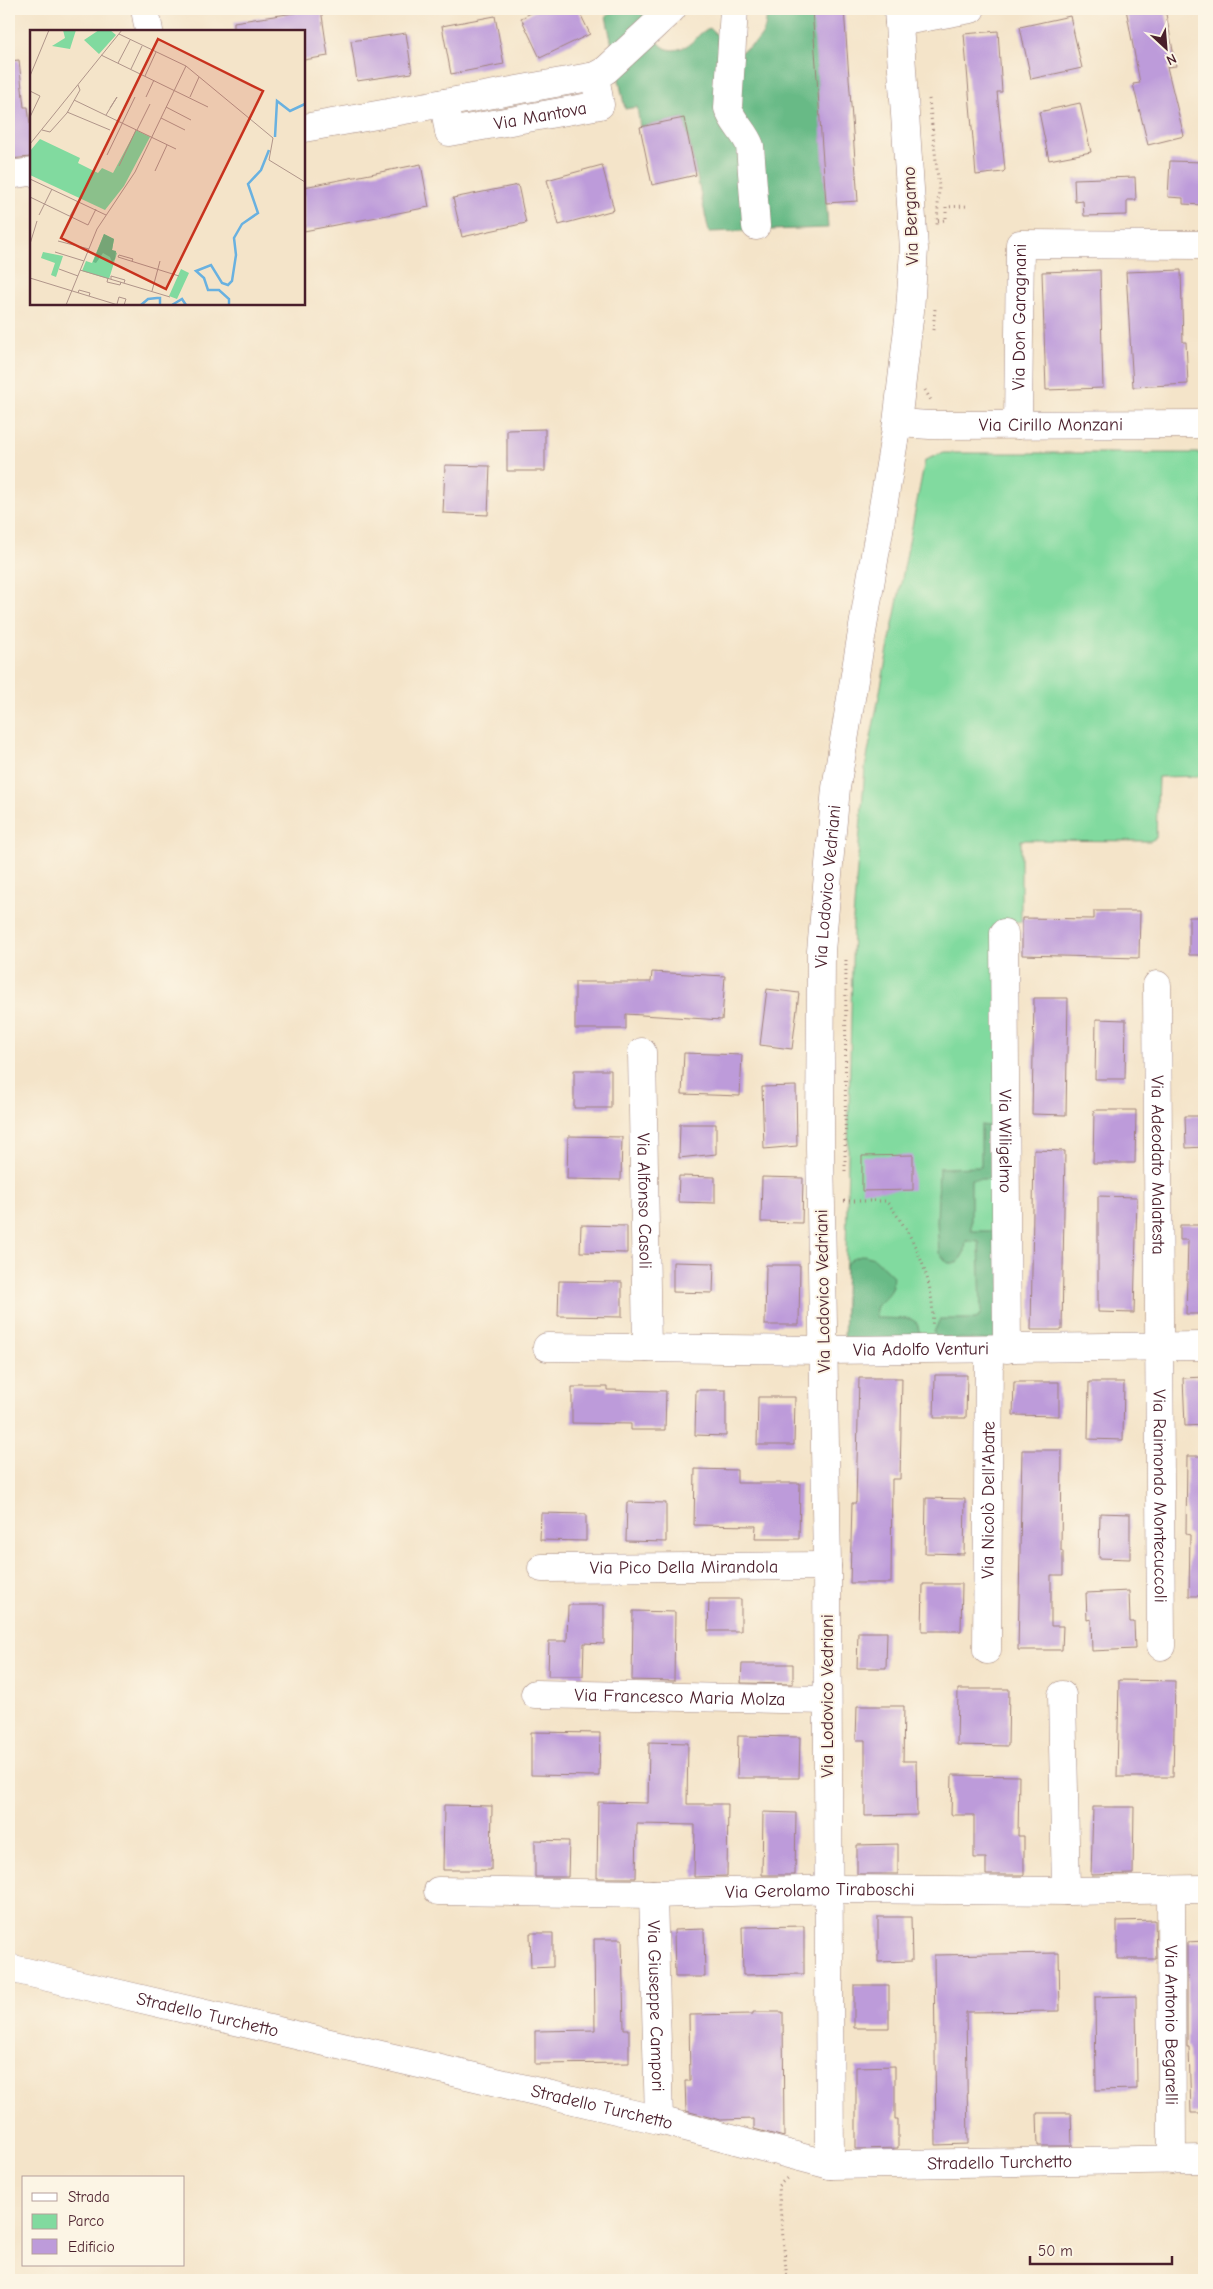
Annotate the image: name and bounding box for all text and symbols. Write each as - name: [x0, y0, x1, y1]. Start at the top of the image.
- north arrow: [1140, 22, 1190, 72]
- inset map: [30, 30, 305, 305]
- text: N: [1164, 50, 1179, 69]
- street label: Via Mantova: [492, 97, 588, 134]
- street label: Via Bergamo: [899, 166, 923, 266]
- street label: Via Don Garagnani: [1008, 243, 1031, 391]
- street label: Via Cirillo Monzani: [979, 414, 1123, 435]
- street label: Via Lodovico Vedriani: [810, 804, 845, 968]
- street label: Via Adeodato Malatesta: [1147, 1075, 1169, 1255]
- street label: Via Wiligelmo: [995, 1089, 1016, 1193]
- street label: Via Alfonso Casoli: [633, 1133, 656, 1269]
- street label: Via Lodovico Vedriani: [811, 1209, 835, 1373]
- street label: Via Adolfo Venturi: [853, 1338, 989, 1360]
- street label: Via Raimondo Montecuccoli: [1149, 1389, 1171, 1603]
- street label: Via Nicolò Dell'Abate: [977, 1421, 999, 1579]
- street label: Via Pico Della Mirandola: [590, 1556, 778, 1578]
- street label: Via Lodovico Vedriani: [817, 1614, 838, 1778]
- street label: Via Francesco Maria Molza: [574, 1684, 786, 1710]
- street label: Via Gerolamo Tiraboschi: [725, 1878, 915, 1903]
- street label: Via Giuseppe Campori: [643, 1920, 669, 2092]
- street label: Via Antonio Begarelli: [1161, 1945, 1182, 2105]
- street label: Stradello Turchetto: [135, 1988, 281, 2041]
- street label: Stradello Turchetto: [529, 2080, 675, 2134]
- street label: Stradello Turchetto: [927, 2151, 1072, 2174]
- legend: [22, 2176, 185, 2266]
- text: Strada: [68, 2188, 110, 2206]
- text: Parco: [68, 2212, 104, 2230]
- scale bar: [1030, 2234, 1173, 2266]
- text: Edificio: [68, 2238, 115, 2256]
- text: 50 m: [1038, 2242, 1073, 2260]

